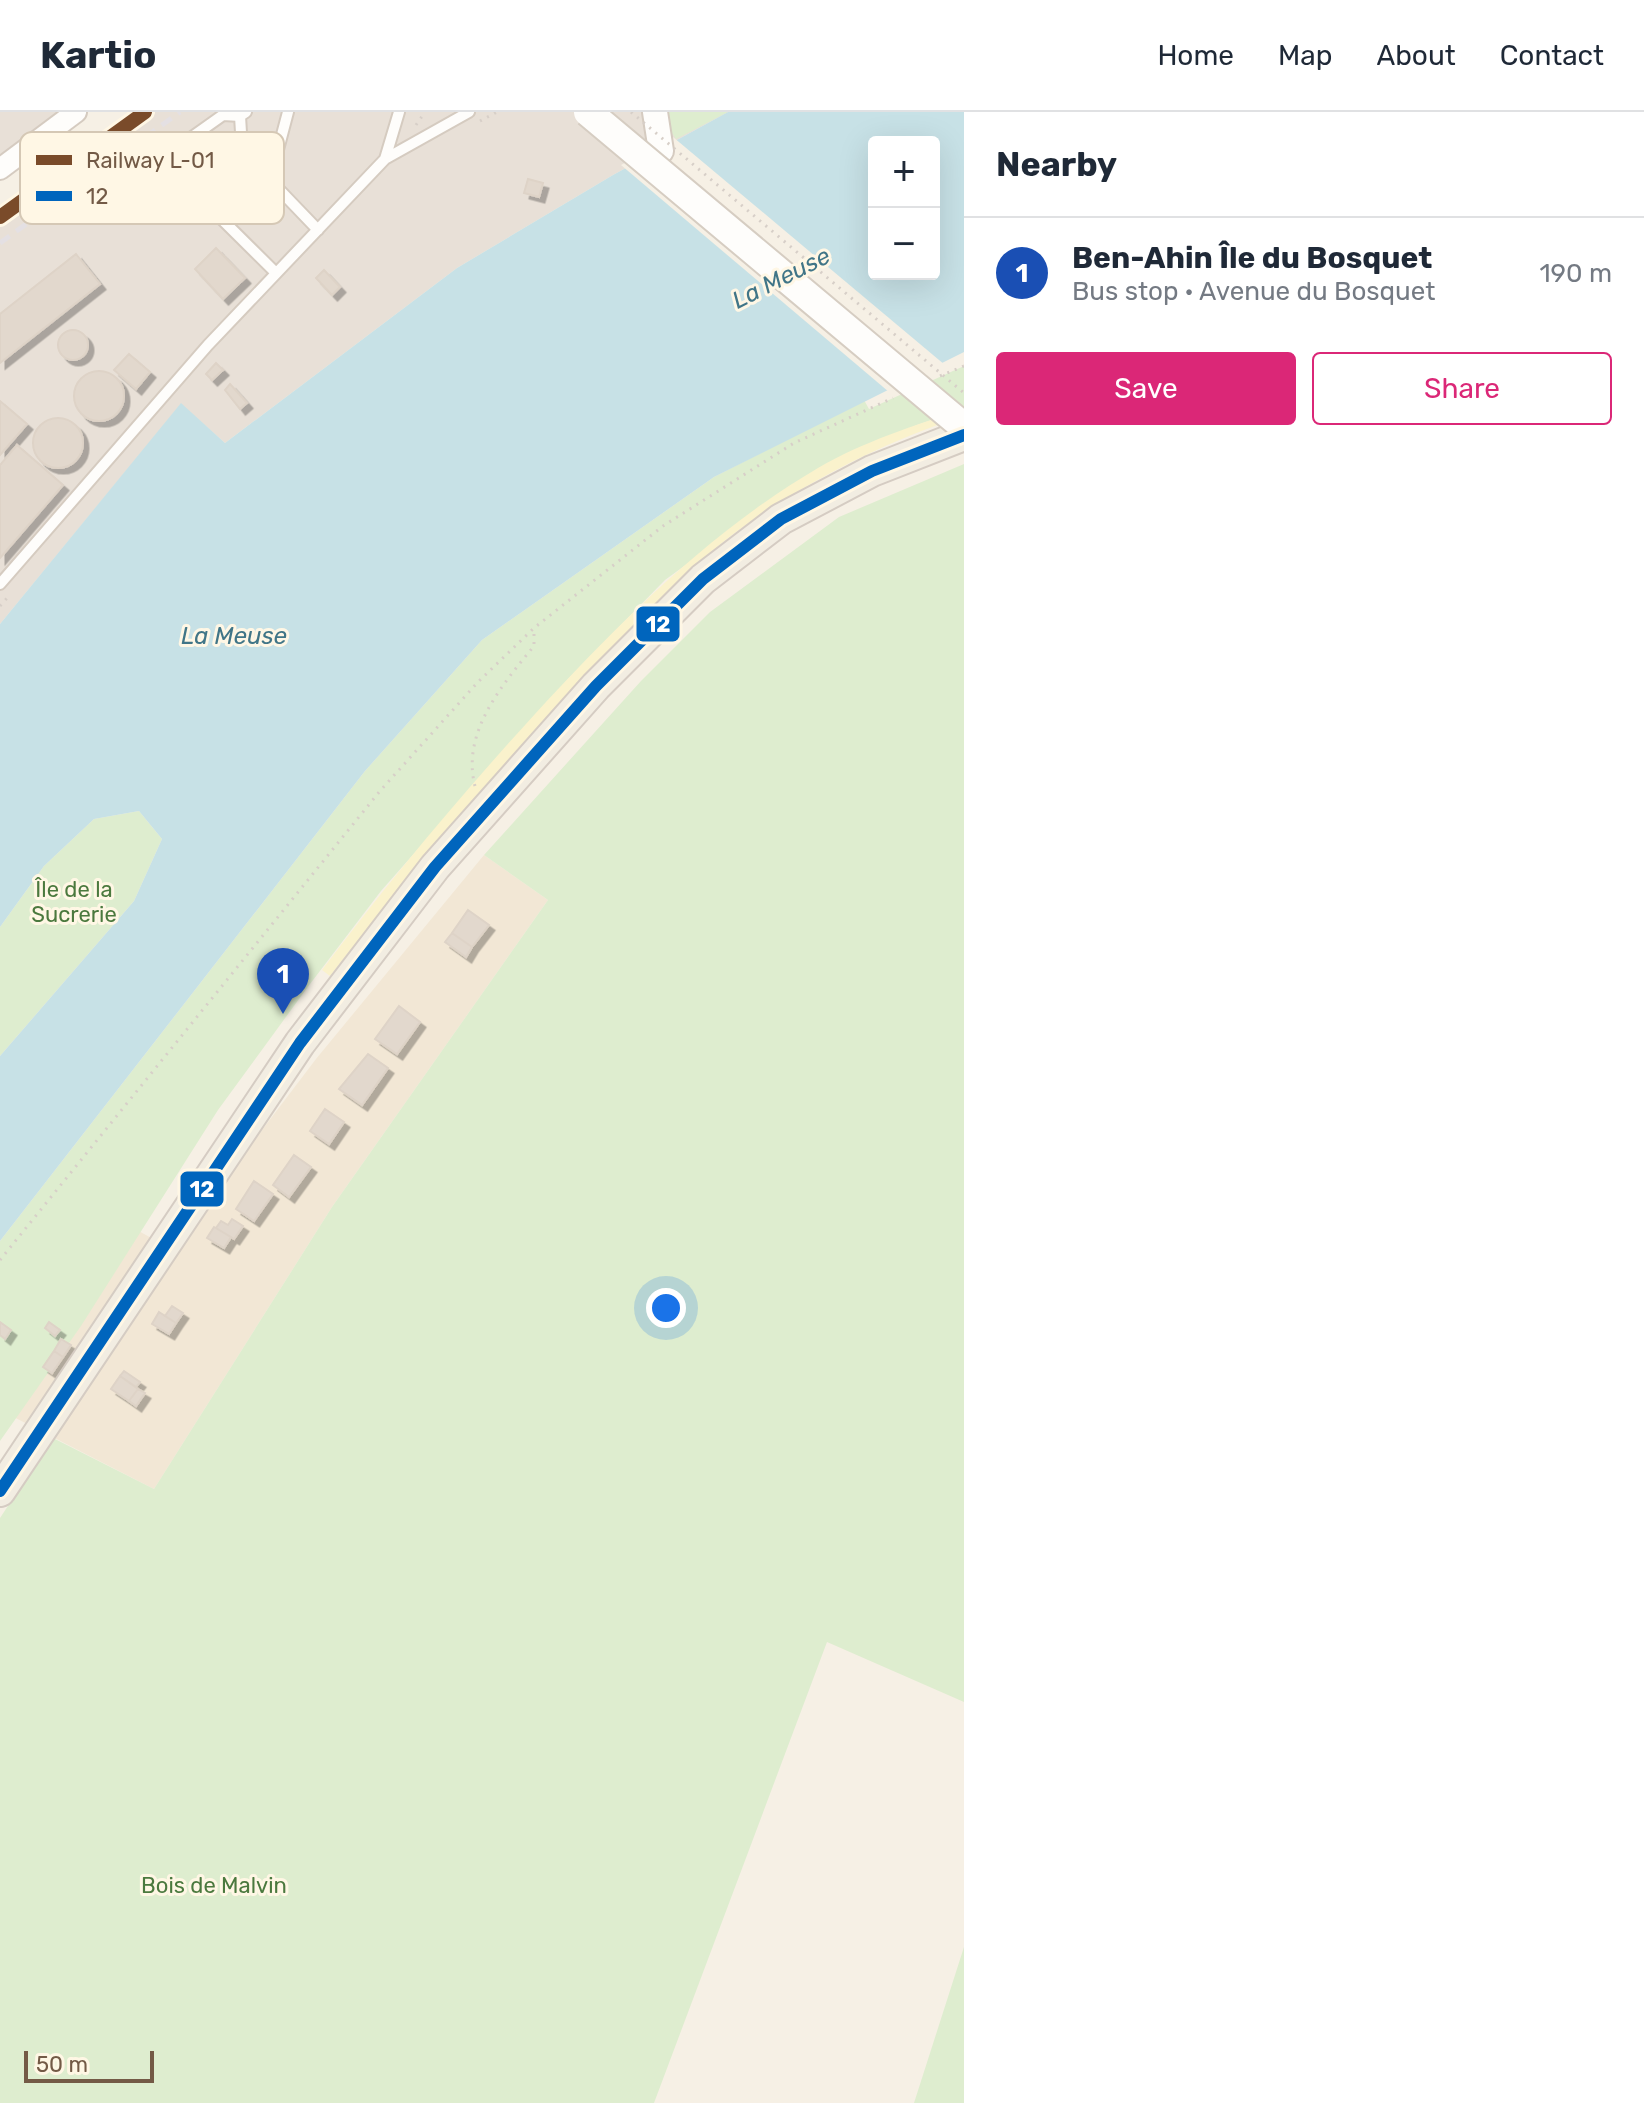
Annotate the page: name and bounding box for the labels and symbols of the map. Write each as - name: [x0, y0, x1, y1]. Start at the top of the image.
- legend: [20, 132, 284, 224]
- text: Railway L-01: [86, 147, 214, 174]
- text: 12: [86, 183, 108, 210]
- water label: La Meuse: [727, 241, 835, 315]
- line badge: 12: [635, 605, 681, 643]
- text: 12: [645, 611, 671, 638]
- water label: La Meuse: [181, 622, 287, 650]
- park label: Île de la Sucrerie: [31, 876, 117, 928]
- pin: 1: [257, 948, 309, 1014]
- line badge: 12: [179, 1170, 225, 1208]
- text: 12: [189, 1176, 215, 1203]
- your location: [646, 1288, 686, 1328]
- park label: Bois de Malvin: [141, 1872, 287, 1899]
- scale bar: [24, 2047, 154, 2083]

